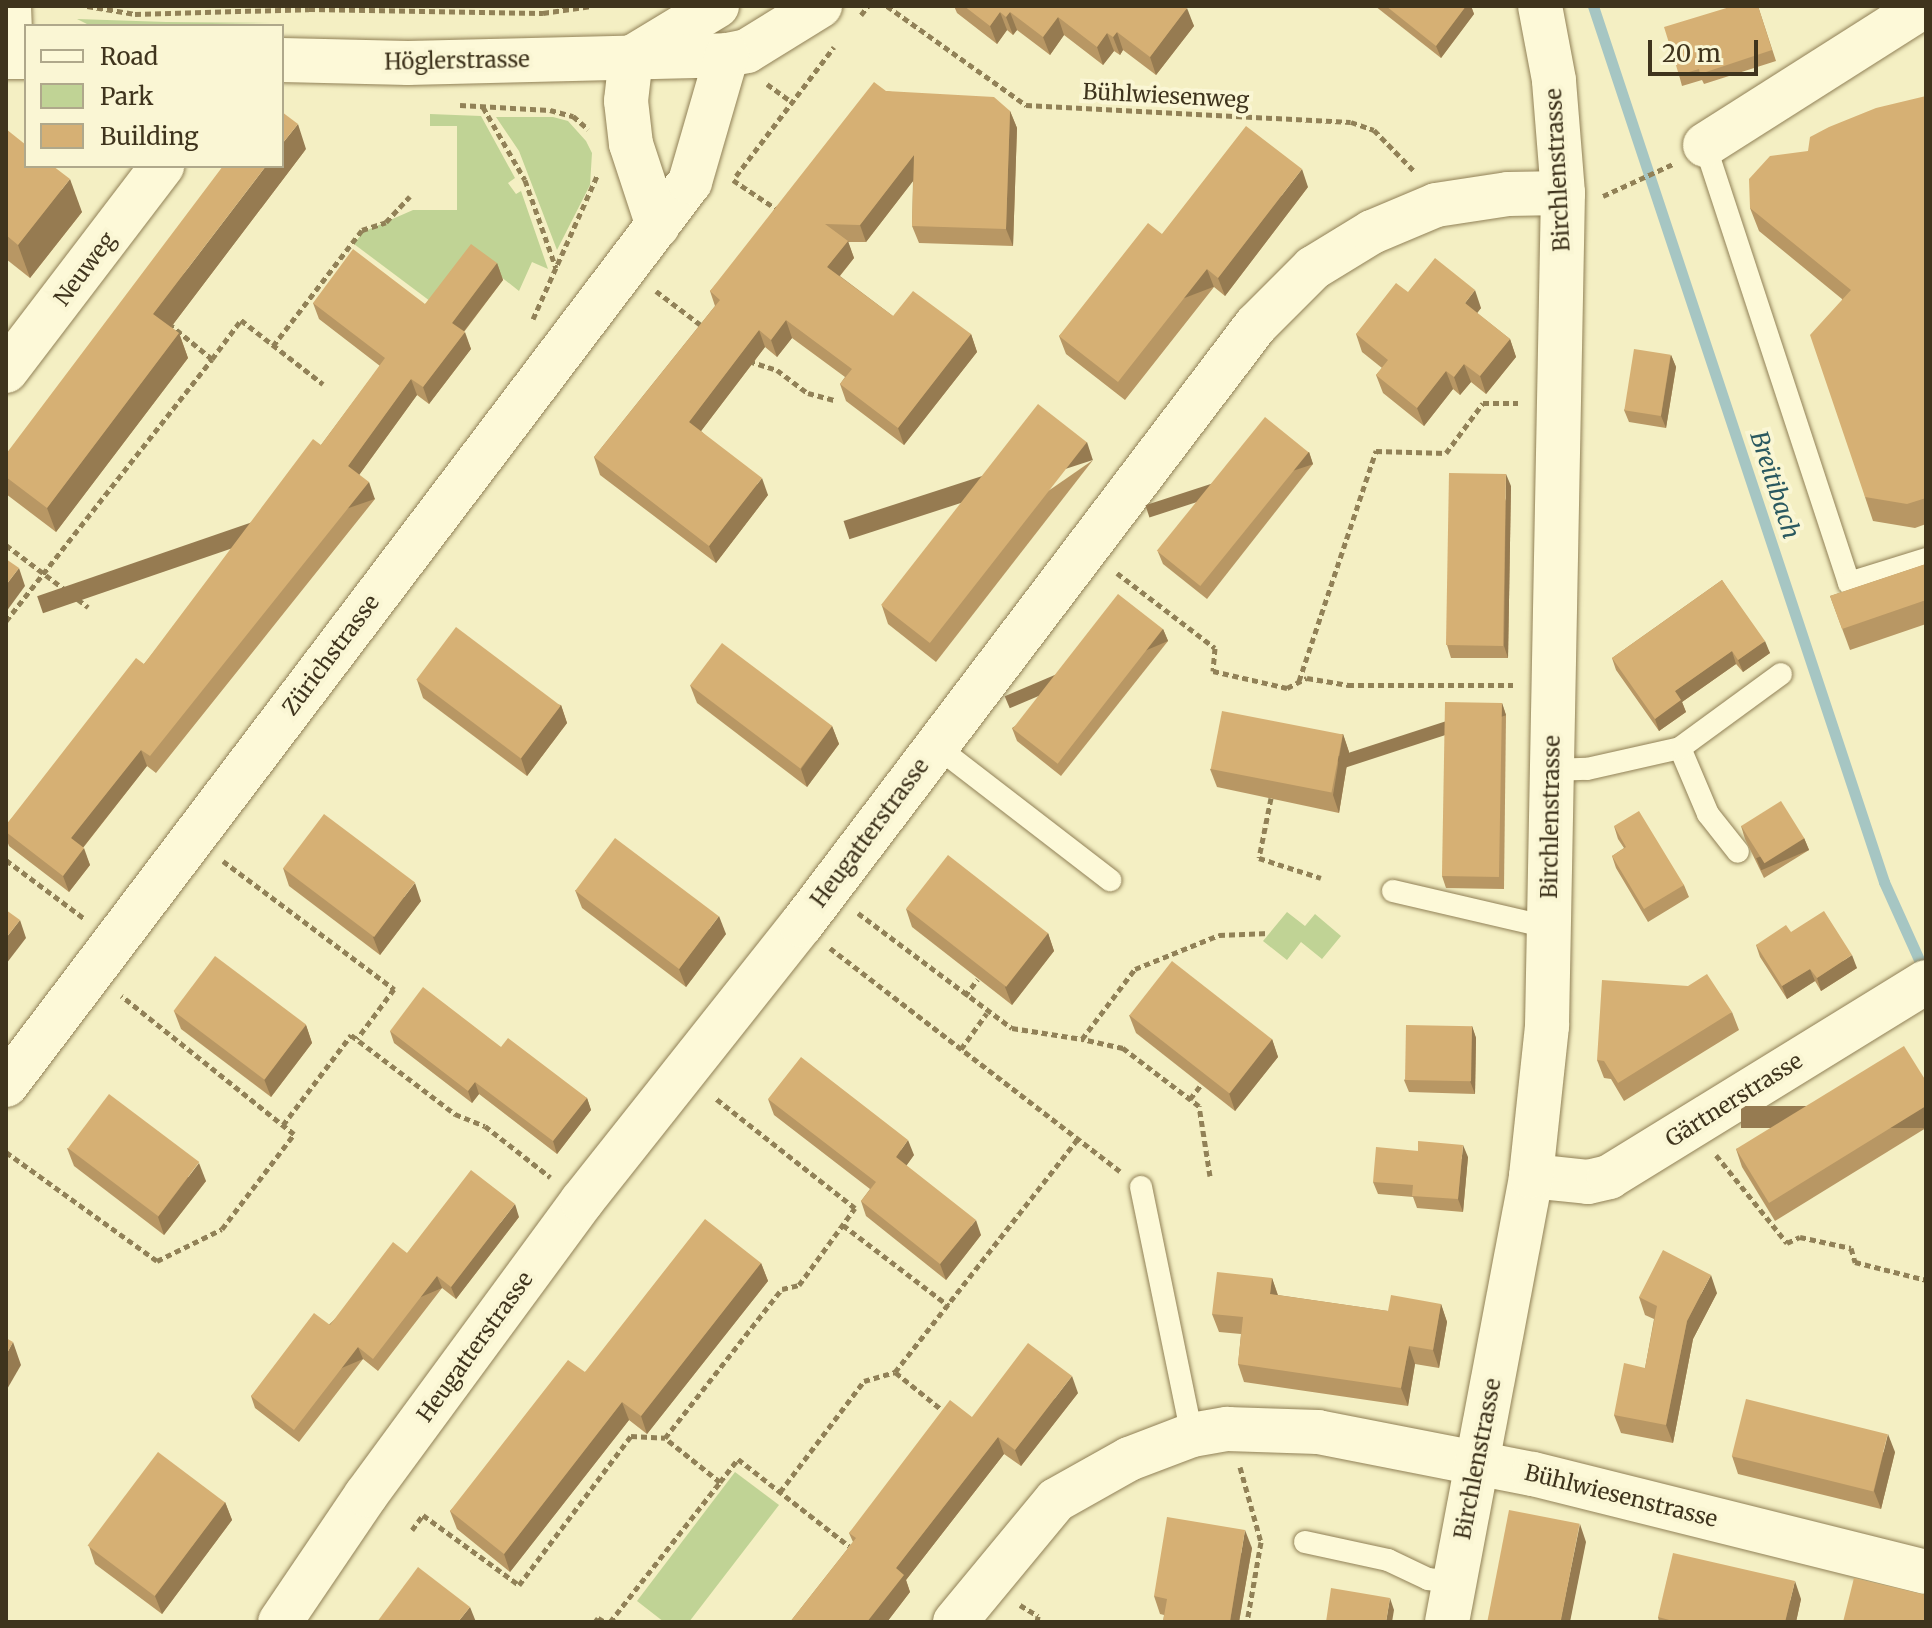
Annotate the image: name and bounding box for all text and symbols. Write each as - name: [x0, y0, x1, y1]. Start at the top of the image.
- legend: [24, 24, 284, 168]
- scale bar: [1652, 24, 1762, 74]
- text: 20 m: [1662, 38, 1721, 69]
- text: Road: [100, 41, 158, 72]
- street label: Höglerstrasse: [384, 47, 530, 75]
- street label: Bühlwiesenweg: [1082, 78, 1250, 114]
- text: Park: [100, 81, 153, 112]
- street label: Birchlenstrasse: [1541, 88, 1575, 252]
- text: Building: [100, 121, 199, 152]
- street label: Neuweg: [49, 227, 121, 311]
- water label: Breitibach: [1744, 428, 1806, 542]
- street label: Zürichstrasse: [277, 590, 385, 720]
- street label: Birchlenstrasse: [1536, 735, 1566, 899]
- street label: Heugatterstrasse: [805, 753, 935, 913]
- street label: Gärtnerstrasse: [1661, 1047, 1807, 1153]
- street label: Heugatterstrasse: [412, 1267, 538, 1427]
- street label: Birchlenstrasse: [1449, 1376, 1507, 1542]
- street label: Bühlwiesenstrasse: [1522, 1459, 1720, 1533]

